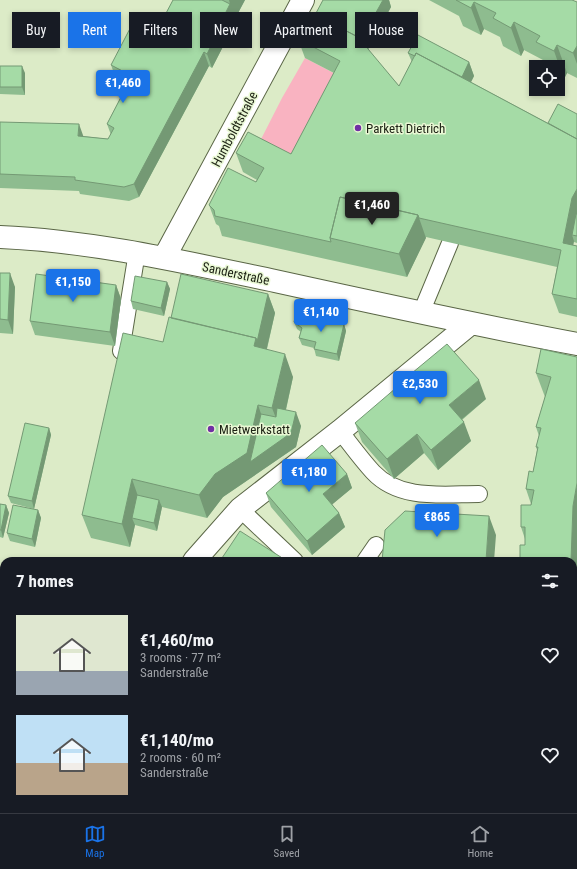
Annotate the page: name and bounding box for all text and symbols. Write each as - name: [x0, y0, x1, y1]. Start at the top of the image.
- chip: Buy: [12, 12, 60, 48]
- chip: Rent: [68, 12, 121, 48]
- chip: Filters: [129, 12, 192, 48]
- chip: New: [200, 12, 252, 48]
- chip: Apartment: [260, 12, 347, 48]
- chip: House: [355, 12, 418, 48]
- map controls: [529, 60, 565, 96]
- button: locate: [529, 60, 565, 96]
- pin: €1,460: [90, 70, 156, 104]
- text: €1,460: [105, 75, 141, 90]
- street label: Humboldtstraße: [208, 89, 261, 169]
- place label: Parkett Dietrich: [366, 121, 445, 136]
- marker: Parkett Dietrich: [353, 123, 363, 133]
- pin: €1,460: [339, 192, 405, 226]
- text: €1,460: [354, 197, 390, 212]
- street label: Sanderstraße: [201, 259, 271, 288]
- pin: €1,150: [40, 269, 106, 303]
- text: €1,150: [55, 274, 91, 289]
- pin: €1,140: [288, 299, 354, 333]
- text: €1,140: [303, 304, 339, 319]
- pin: €2,530: [387, 371, 453, 405]
- text: €2,530: [402, 376, 438, 391]
- place label: Mietwerkstatt: [219, 422, 290, 437]
- marker: Mietwerkstatt: [206, 424, 216, 434]
- pin: €1,180: [276, 459, 342, 493]
- text: €1,180: [291, 464, 327, 479]
- pin: €865: [413, 504, 461, 538]
- text: €865: [424, 509, 450, 524]
- icon: filters: [539, 570, 561, 592]
- text: 7 homes: [16, 571, 74, 591]
- text: €1,460/mo: [140, 630, 214, 650]
- icon: home: [48, 631, 96, 679]
- icon: heart: [539, 644, 561, 666]
- text: 3 rooms · 77 m²: [140, 650, 221, 665]
- text: Sanderstraße: [140, 665, 208, 680]
- text: €1,140/mo: [140, 730, 214, 750]
- icon: home: [48, 731, 96, 779]
- icon: heart: [539, 744, 561, 766]
- text: 2 rooms · 60 m²: [140, 750, 221, 765]
- text: Sanderstraße: [140, 765, 208, 780]
- tab: Map: [84, 823, 106, 860]
- tab: Saved: [274, 823, 300, 860]
- tab: Home: [467, 823, 493, 860]

